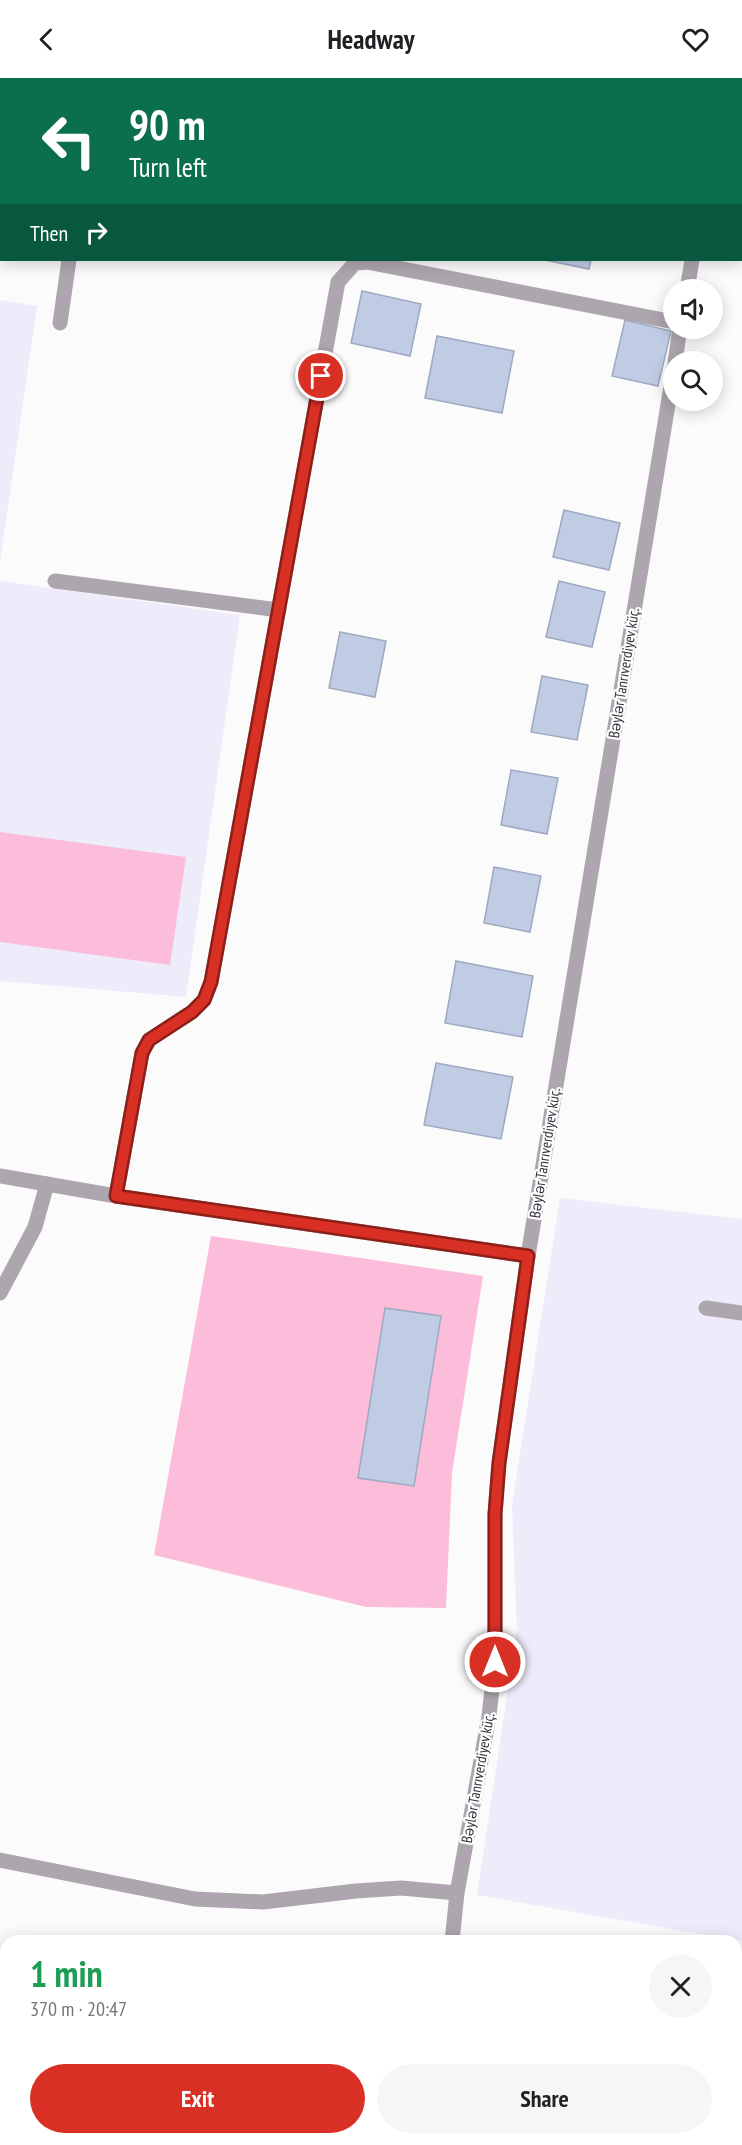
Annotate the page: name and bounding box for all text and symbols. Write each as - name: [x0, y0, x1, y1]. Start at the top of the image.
- text: Headway: [327, 22, 415, 56]
- icon: back: [30, 23, 63, 56]
- icon: heart: [679, 23, 712, 56]
- text: 90 m: [129, 97, 206, 152]
- icon: left: [30, 102, 108, 180]
- text: Turn left: [129, 150, 207, 184]
- icon: right: [80, 216, 113, 249]
- text: Then: [30, 219, 68, 247]
- map controls: [663, 279, 723, 411]
- button: sound: [663, 279, 723, 339]
- pin: [295, 350, 346, 401]
- button: search: [663, 351, 723, 411]
- icon: arrive: [304, 359, 337, 392]
- street label: Bəylər Tanrıverdiyev küç.: [604, 606, 643, 739]
- street label: Bəylər Tanrıverdiyev küç.: [525, 1086, 564, 1219]
- position arrow: [463, 1630, 527, 1694]
- street label: Bəylər Tanrıverdiyev küç.: [457, 1711, 498, 1844]
- text: 1 min: [30, 1950, 103, 1997]
- button: close: [649, 1955, 712, 2018]
- text: 370 m · 20:47: [30, 1996, 127, 2022]
- button: Exit: [30, 2064, 365, 2133]
- button: Share: [377, 2064, 712, 2133]

